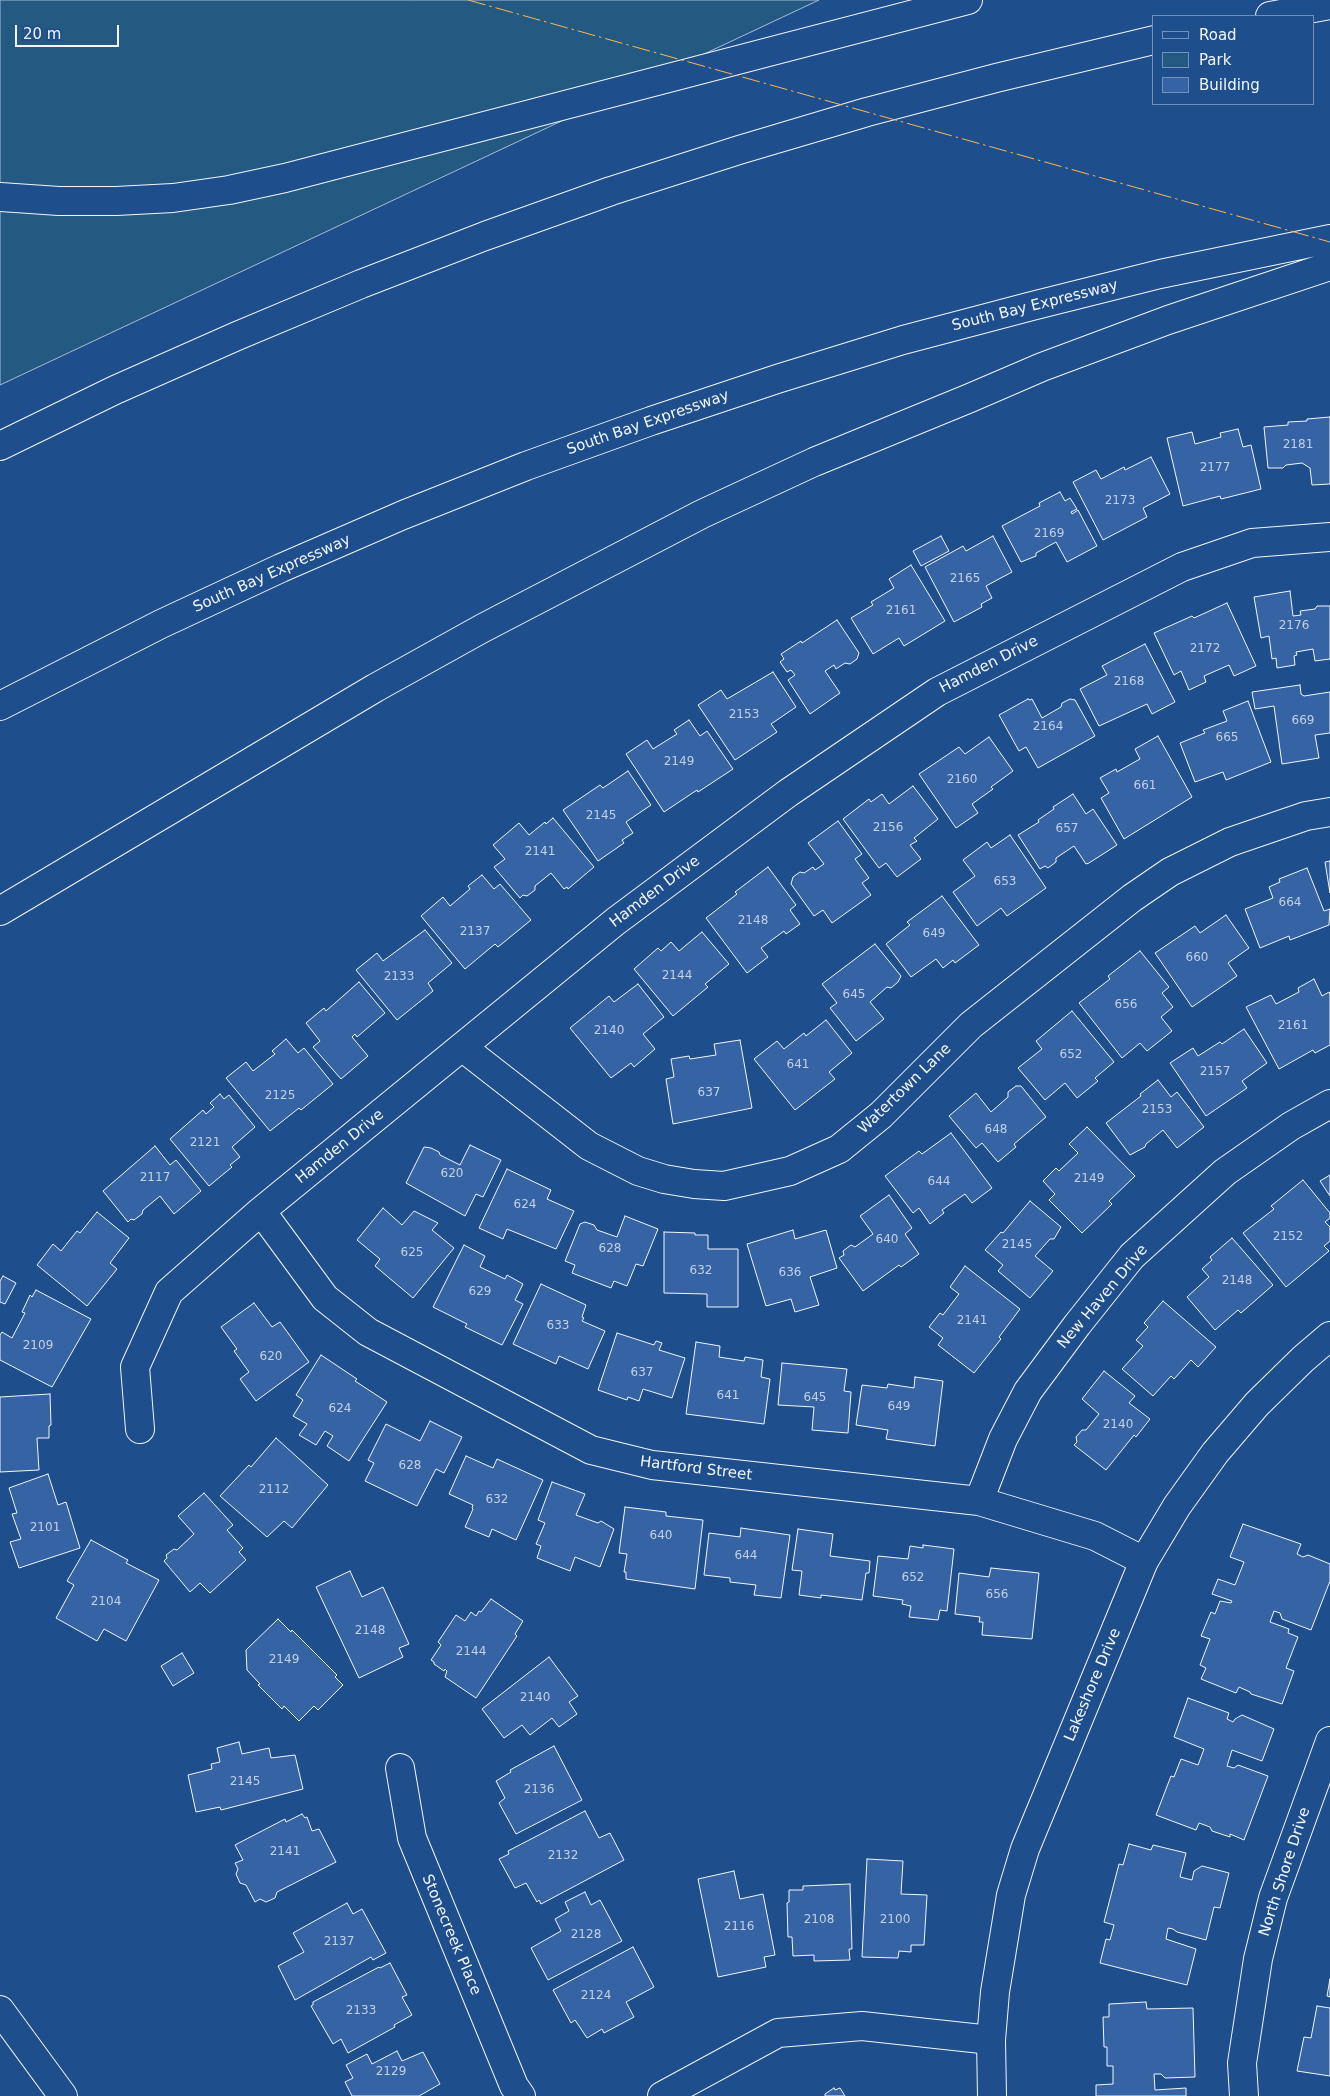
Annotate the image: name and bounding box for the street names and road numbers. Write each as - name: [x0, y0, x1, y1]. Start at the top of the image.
- street label: South Bay Expressway: [950, 277, 1120, 335]
- street label: South Bay Expressway: [565, 387, 731, 459]
- street label: South Bay Expressway: [191, 531, 353, 617]
- street label: Hamden Drive: [937, 632, 1041, 698]
- street label: Hamden Drive: [606, 852, 704, 932]
- street label: Watertown Lane: [855, 1040, 955, 1138]
- street label: Hamden Drive: [292, 1106, 388, 1188]
- street label: New Haven Drive: [1054, 1241, 1152, 1353]
- street label: Hartford Street: [639, 1453, 753, 1485]
- street label: Lakeshore Drive: [1061, 1626, 1125, 1744]
- street label: North Shore Drive: [1256, 1805, 1314, 1939]
- street label: Stonecreek Place: [417, 1872, 485, 1998]

